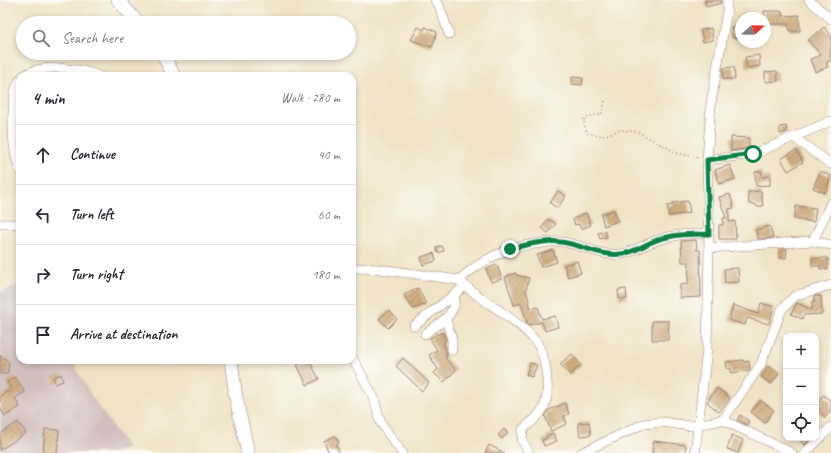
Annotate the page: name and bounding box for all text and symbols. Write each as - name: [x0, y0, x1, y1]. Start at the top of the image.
- north arrow: [735, 12, 771, 48]
- search box: [16, 16, 356, 60]
- icon: search: [30, 27, 52, 49]
- text: Search here: [62, 29, 123, 48]
- text: 4 min: [32, 88, 65, 109]
- text: Walk · 280 m: [281, 90, 340, 106]
- icon: ahead: [32, 144, 54, 166]
- text: Continue: [70, 145, 115, 164]
- route start: [744, 145, 762, 163]
- text: 40 m: [318, 147, 340, 163]
- icon: left: [32, 204, 54, 226]
- text: Turn left: [70, 205, 113, 224]
- text: 60 m: [318, 207, 340, 223]
- route end: [501, 240, 519, 258]
- icon: right: [32, 264, 54, 286]
- text: Turn right: [70, 265, 123, 284]
- text: 180 m: [312, 267, 340, 283]
- icon: arrive: [32, 324, 54, 346]
- text: Arrive at destination: [70, 325, 177, 344]
- map controls: [783, 333, 819, 441]
- button: +: [783, 333, 819, 369]
- button: −: [783, 369, 819, 405]
- button: locate: [783, 405, 819, 441]

